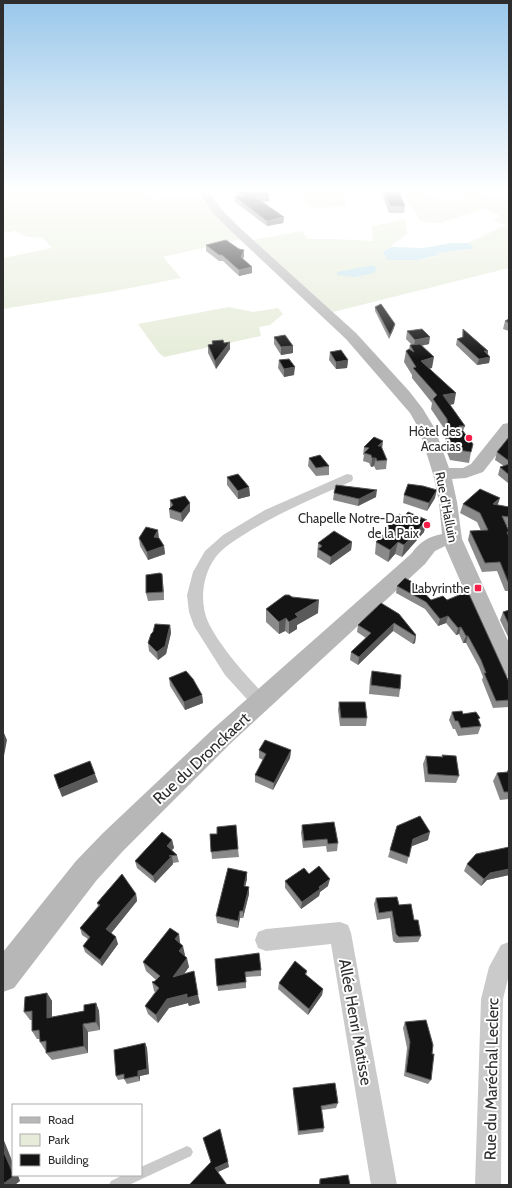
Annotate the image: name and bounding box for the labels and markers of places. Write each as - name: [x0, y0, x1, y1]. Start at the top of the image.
- place label: Hôtel des Acacias: [409, 423, 462, 454]
- marker: Hôtel des Acacias: [464, 433, 474, 443]
- place label: Chapelle Notre-Dame de la Paix: [298, 510, 420, 541]
- marker: Chapelle Notre-Dame de la Paix: [422, 520, 432, 530]
- place label: Labyrinthe: [411, 580, 470, 596]
- marker: Labyrinthe: [473, 583, 483, 593]

